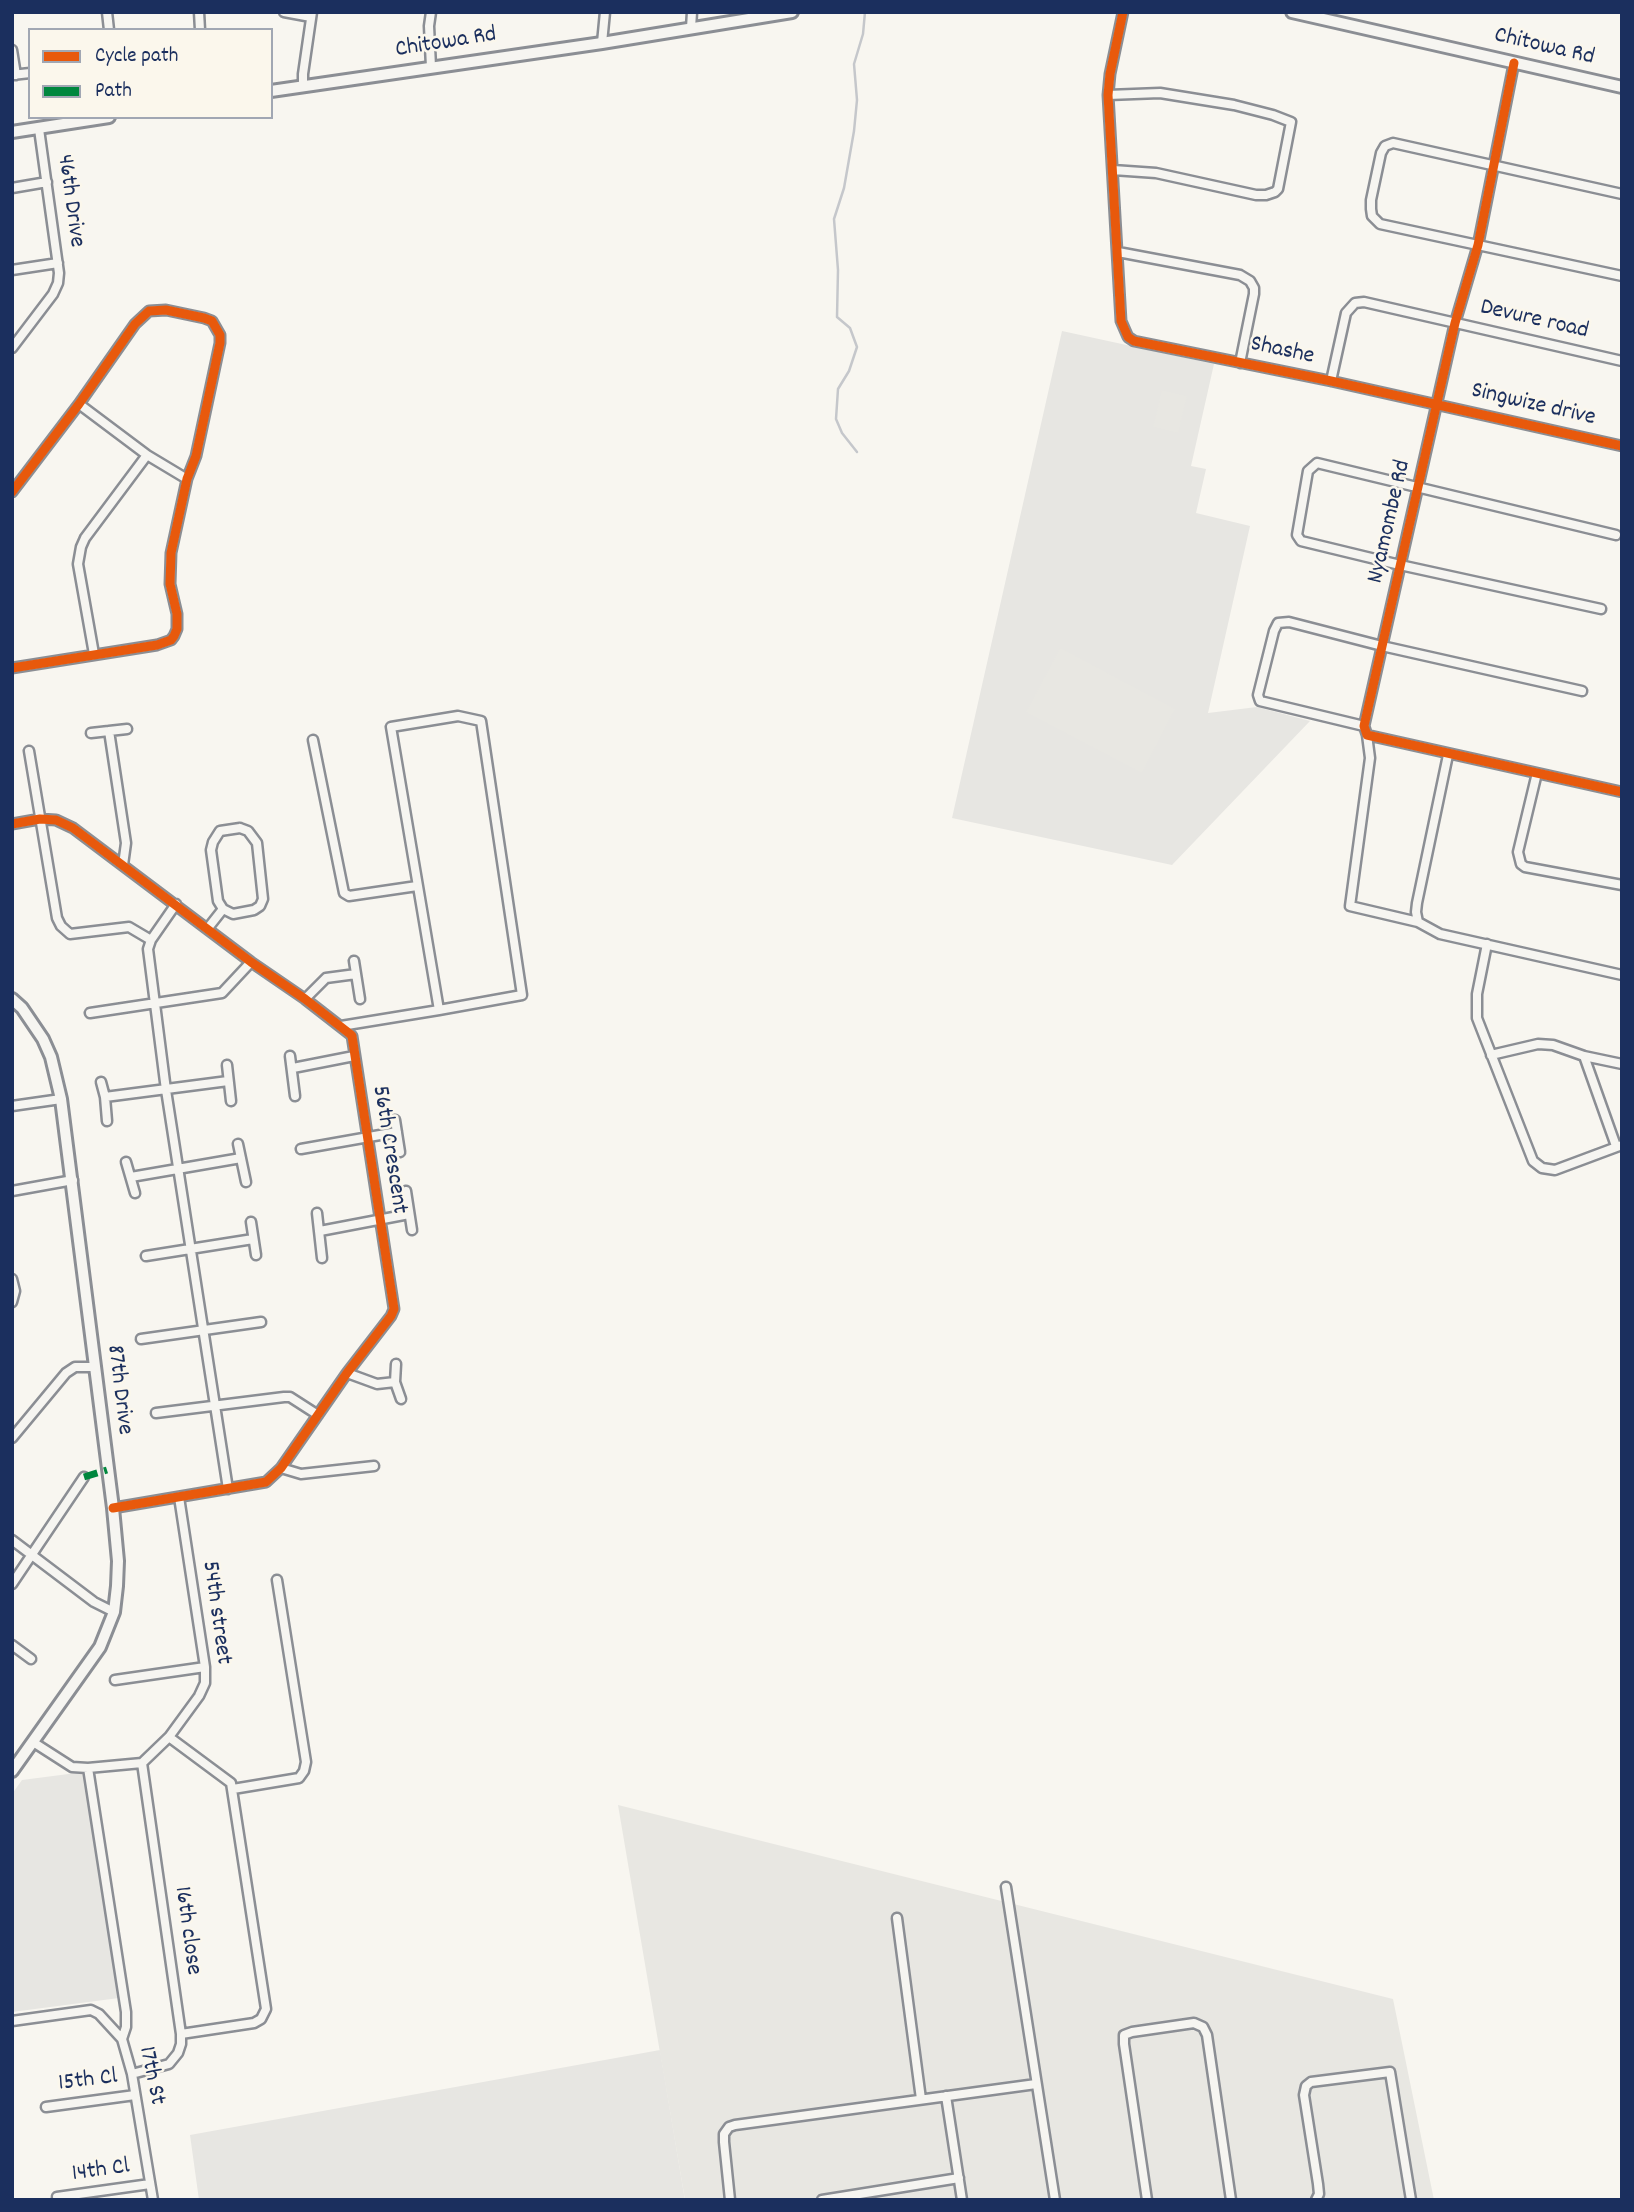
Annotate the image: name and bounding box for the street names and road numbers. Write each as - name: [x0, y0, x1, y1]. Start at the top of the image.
- street label: Chitowa Rd: [393, 22, 499, 66]
- street label: Chitowa Rd: [1491, 23, 1597, 73]
- street label: 46th Drive: [48, 153, 90, 249]
- street label: Devure road: [1477, 295, 1591, 347]
- street label: Shashe: [1247, 331, 1317, 373]
- street label: Singwize drive: [1468, 378, 1598, 434]
- street label: Nyamombe Rd: [1363, 457, 1419, 587]
- street label: 56th Crescent: [364, 1084, 412, 1216]
- street label: 87th Drive: [98, 1343, 138, 1437]
- street label: 54th street: [193, 1559, 237, 1667]
- street label: 16th close: [166, 1885, 206, 1977]
- street label: 17th St: [130, 2044, 170, 2108]
- street label: 15th Cl: [57, 2064, 119, 2100]
- street label: 14th Cl: [70, 2154, 132, 2190]

